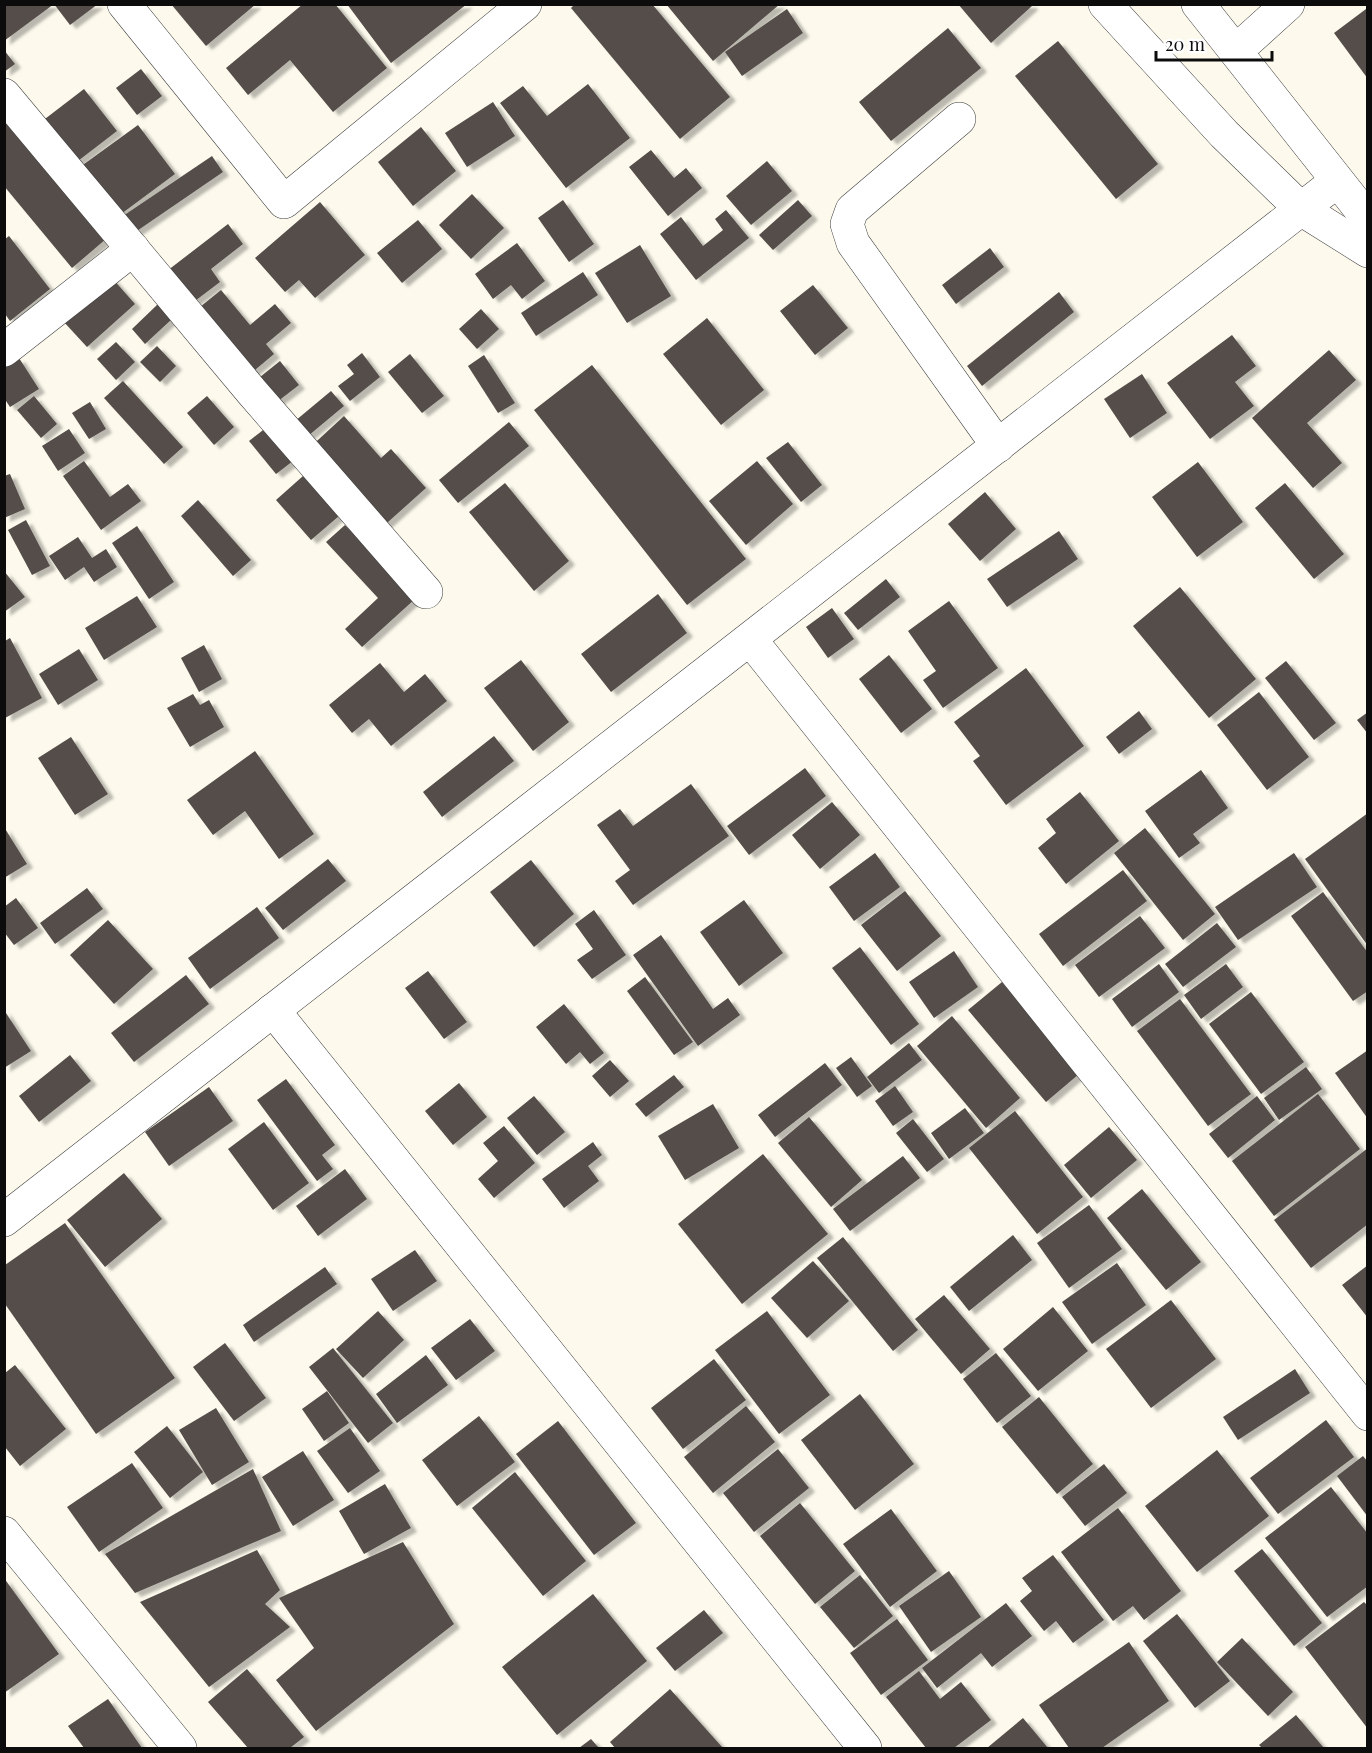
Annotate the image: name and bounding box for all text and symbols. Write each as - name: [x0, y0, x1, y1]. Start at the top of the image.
- scale bar: [1156, 24, 1272, 62]
- text: 20 m: [1165, 32, 1205, 56]

